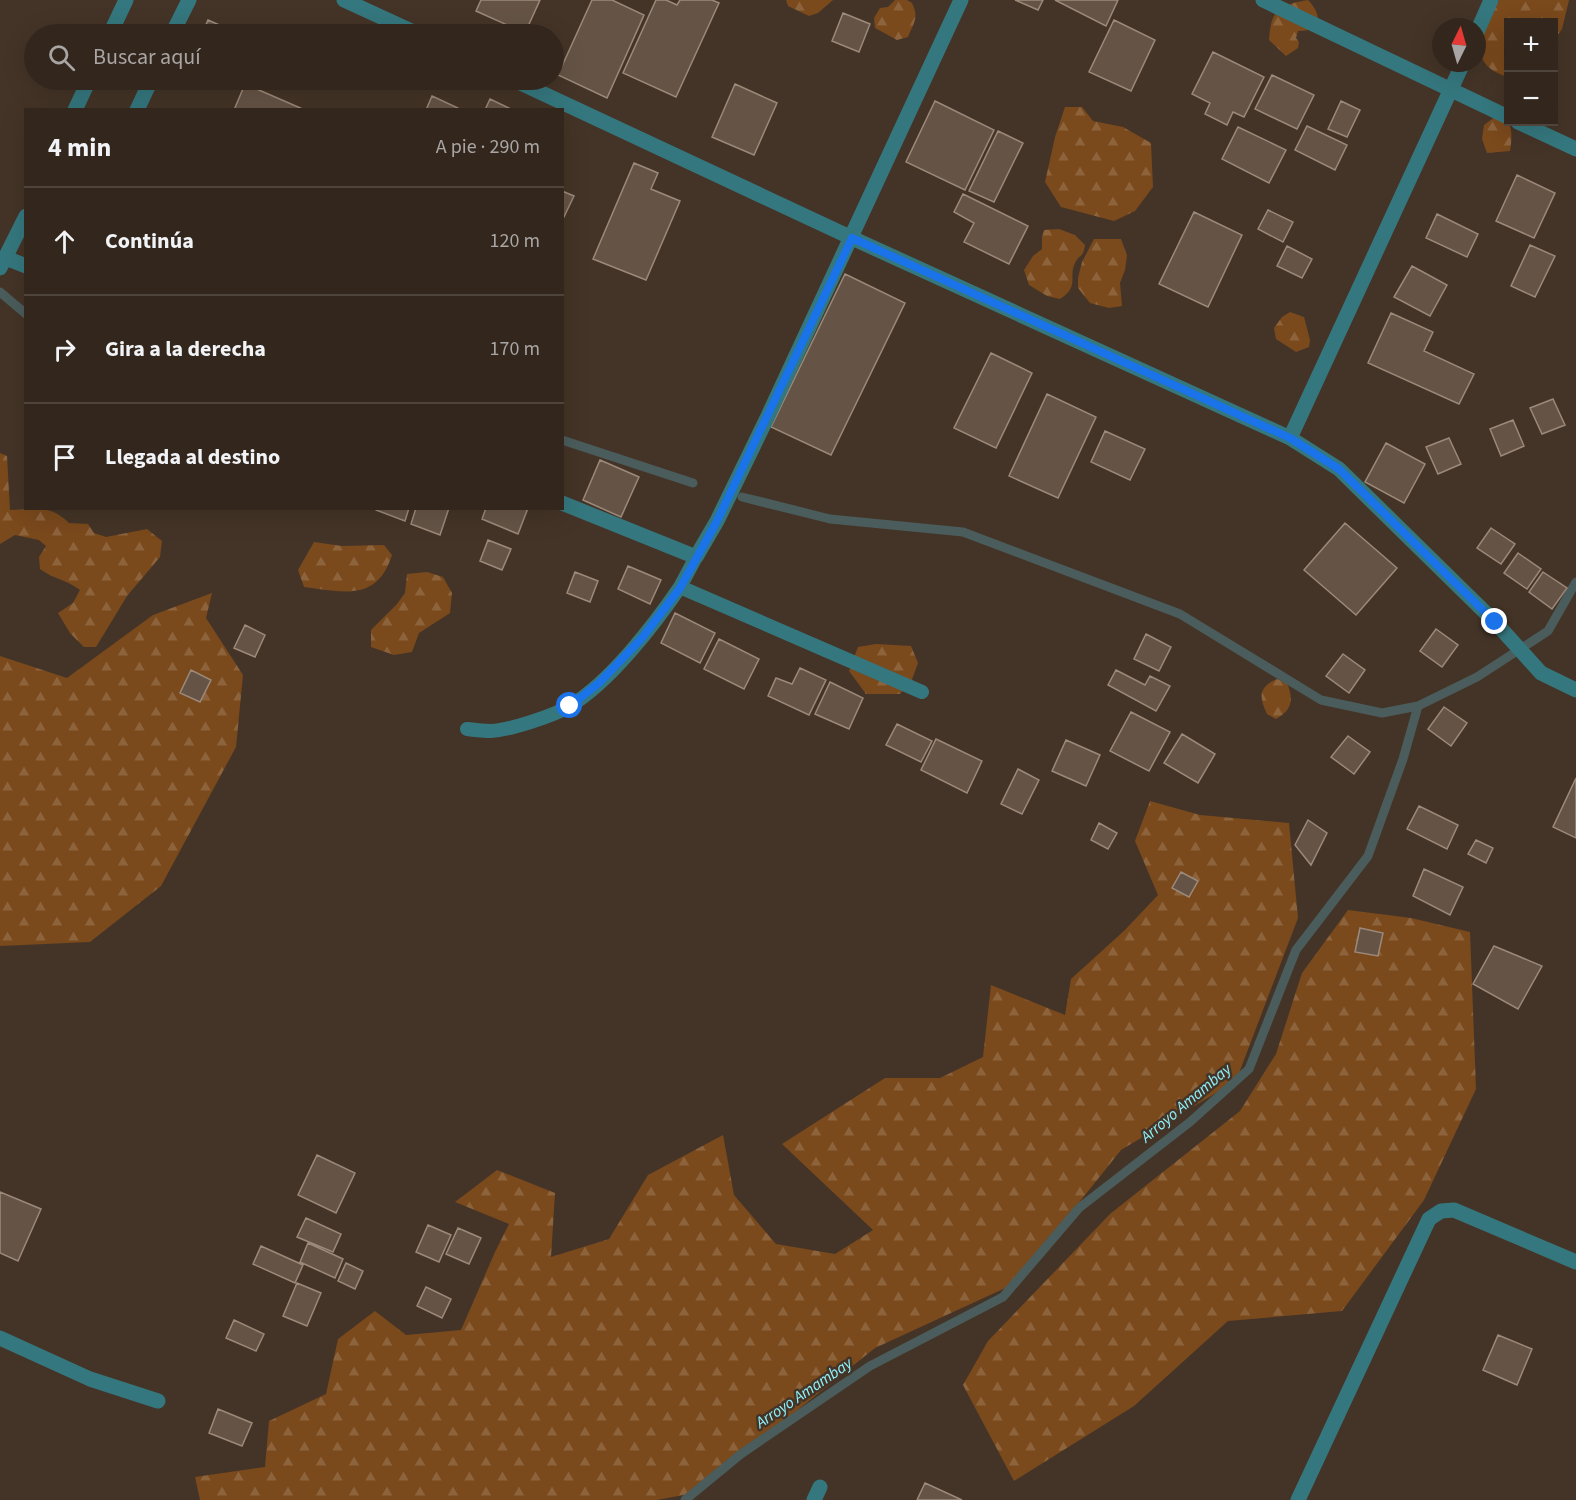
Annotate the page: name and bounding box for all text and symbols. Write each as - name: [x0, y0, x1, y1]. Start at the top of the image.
- north arrow: [1432, 18, 1486, 72]
- map controls: [1504, 18, 1558, 126]
- button: +: [1504, 18, 1558, 72]
- search box: [24, 24, 564, 90]
- icon: search: [45, 41, 78, 74]
- text: Buscar aquí: [93, 41, 201, 73]
- button: −: [1504, 72, 1558, 126]
- text: 4 min: [48, 129, 111, 166]
- text: A pie · 290 m: [436, 133, 540, 161]
- icon: ahead: [48, 225, 81, 258]
- text: Continúa: [105, 225, 194, 257]
- text: 120 m: [490, 227, 540, 255]
- icon: right: [48, 333, 81, 366]
- text: Gira a la derecha: [105, 333, 266, 365]
- text: 170 m: [490, 335, 540, 363]
- icon: arrive: [48, 441, 81, 474]
- text: Llegada al destino: [105, 441, 280, 473]
- route end: [1481, 608, 1507, 634]
- route start: [556, 692, 582, 718]
- water label: Arroyo Amambay: [1135, 1058, 1237, 1148]
- water label: Arroyo Amambay: [751, 1352, 857, 1434]

